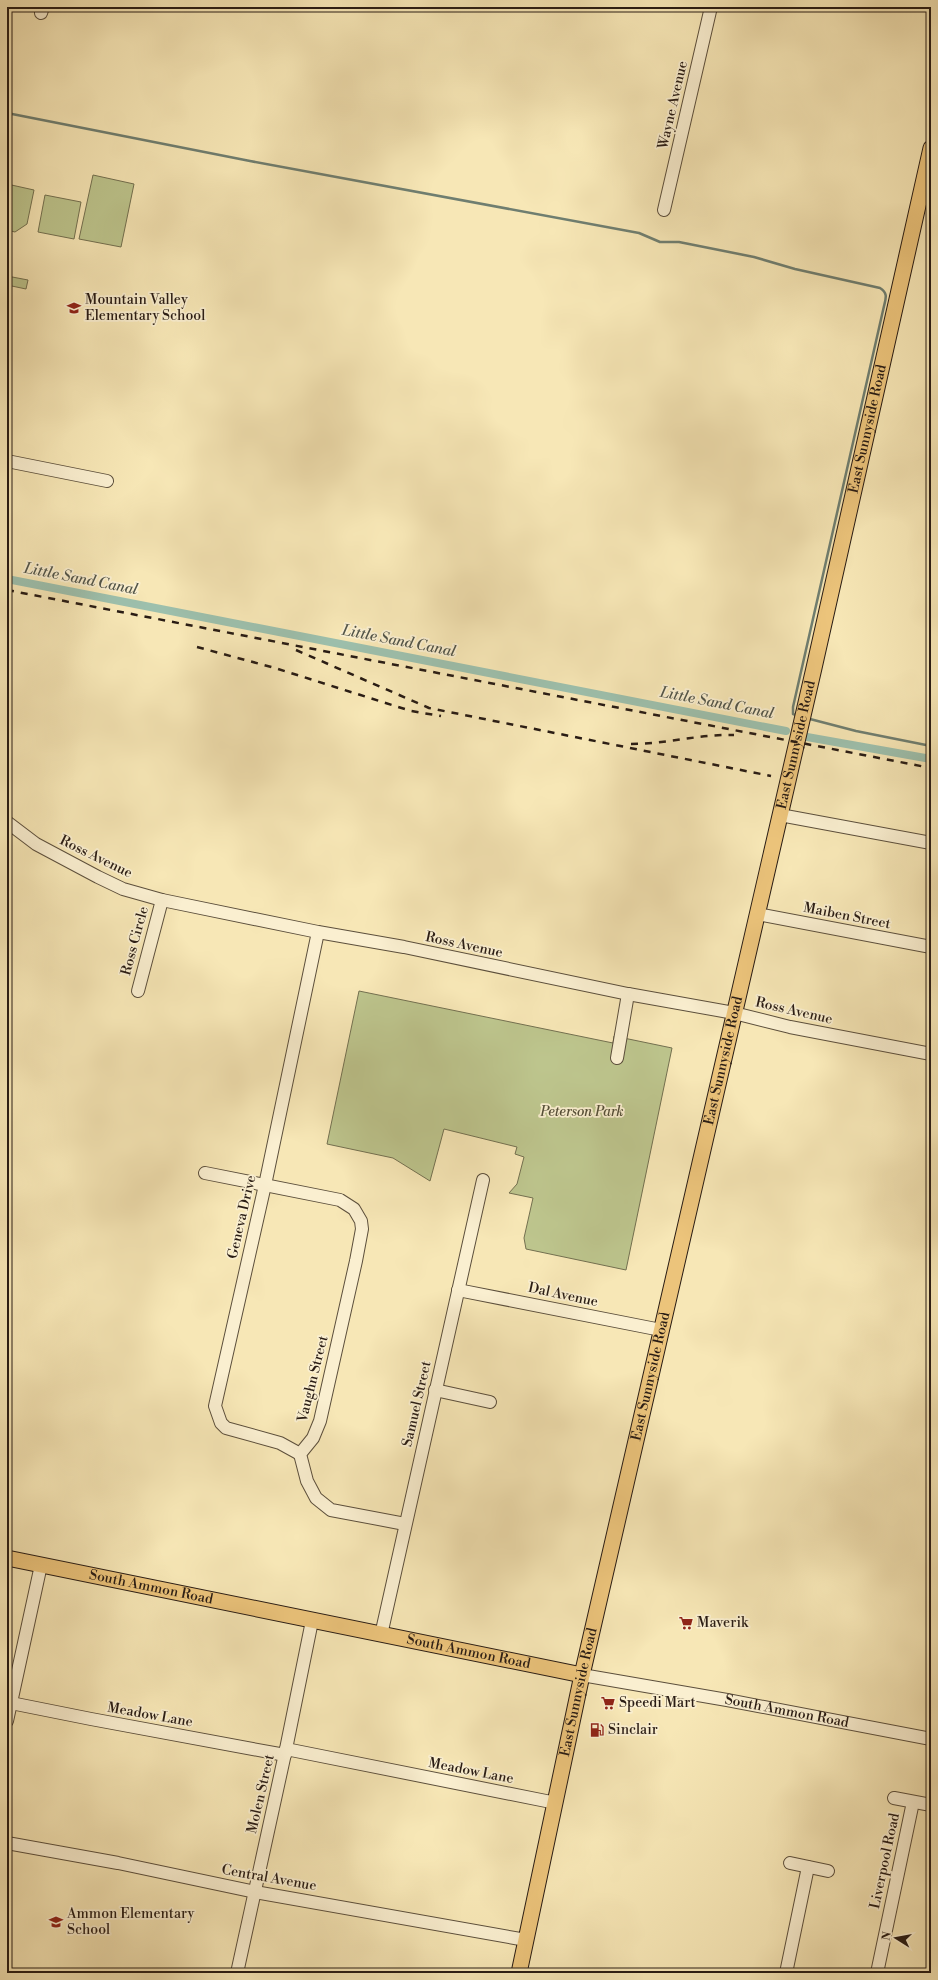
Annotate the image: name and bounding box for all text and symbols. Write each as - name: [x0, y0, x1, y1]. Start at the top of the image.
- street label: Wayne Avenue: [654, 59, 692, 152]
- place label: Mountain Valley Elementary School: [85, 291, 205, 325]
- school or university icon: Mountain Valley Elementary School: [66, 300, 82, 316]
- street label: East Sunnyside Road: [845, 363, 891, 495]
- water label: Little Sand Canal: [21, 558, 140, 599]
- water label: Little Sand Canal: [339, 620, 458, 661]
- street label: East Sunnyside Road: [773, 679, 820, 811]
- water label: Little Sand Canal: [657, 682, 776, 723]
- street label: Ross Avenue: [57, 832, 135, 882]
- street label: Maiben Street: [802, 899, 892, 933]
- street label: Ross Circle: [117, 904, 153, 978]
- street label: Ross Avenue: [424, 928, 504, 962]
- street label: Ross Avenue: [754, 993, 834, 1029]
- street label: East Sunnyside Road: [700, 995, 747, 1127]
- park label: Peterson Park: [539, 1103, 624, 1121]
- street label: Geneva Drive: [224, 1173, 260, 1261]
- street label: Dal Avenue: [526, 1279, 600, 1311]
- street label: East Sunnyside Road: [627, 1310, 674, 1443]
- street label: Vaughn Street: [293, 1334, 332, 1425]
- street label: Samuel Street: [398, 1359, 436, 1449]
- street label: South Ammon Road: [88, 1566, 215, 1609]
- place label: Maverik: [697, 1614, 749, 1632]
- supermarket icon: Maverik: [678, 1615, 694, 1631]
- street label: East Sunnyside Road: [556, 1626, 602, 1758]
- street label: South Ammon Road: [405, 1631, 532, 1673]
- street label: South Ammon Road: [723, 1691, 850, 1732]
- place label: Speedi Mart: [619, 1694, 696, 1712]
- supermarket icon: Speedi Mart: [600, 1695, 616, 1711]
- street label: Meadow Lane: [106, 1699, 194, 1731]
- place label: Sinclair: [608, 1721, 658, 1739]
- fuel station icon: Sinclair: [589, 1722, 605, 1738]
- street label: Molen Street: [243, 1753, 279, 1835]
- street label: Meadow Lane: [427, 1754, 515, 1788]
- street label: Liverpool Road: [866, 1811, 904, 1911]
- street label: Central Avenue: [220, 1861, 318, 1895]
- place label: Ammon Elementary School: [66, 1905, 195, 1939]
- school or university icon: Ammon Elementary School: [48, 1914, 64, 1930]
- north arrow: [876, 1918, 916, 1958]
- text: N: [879, 1930, 895, 1942]

